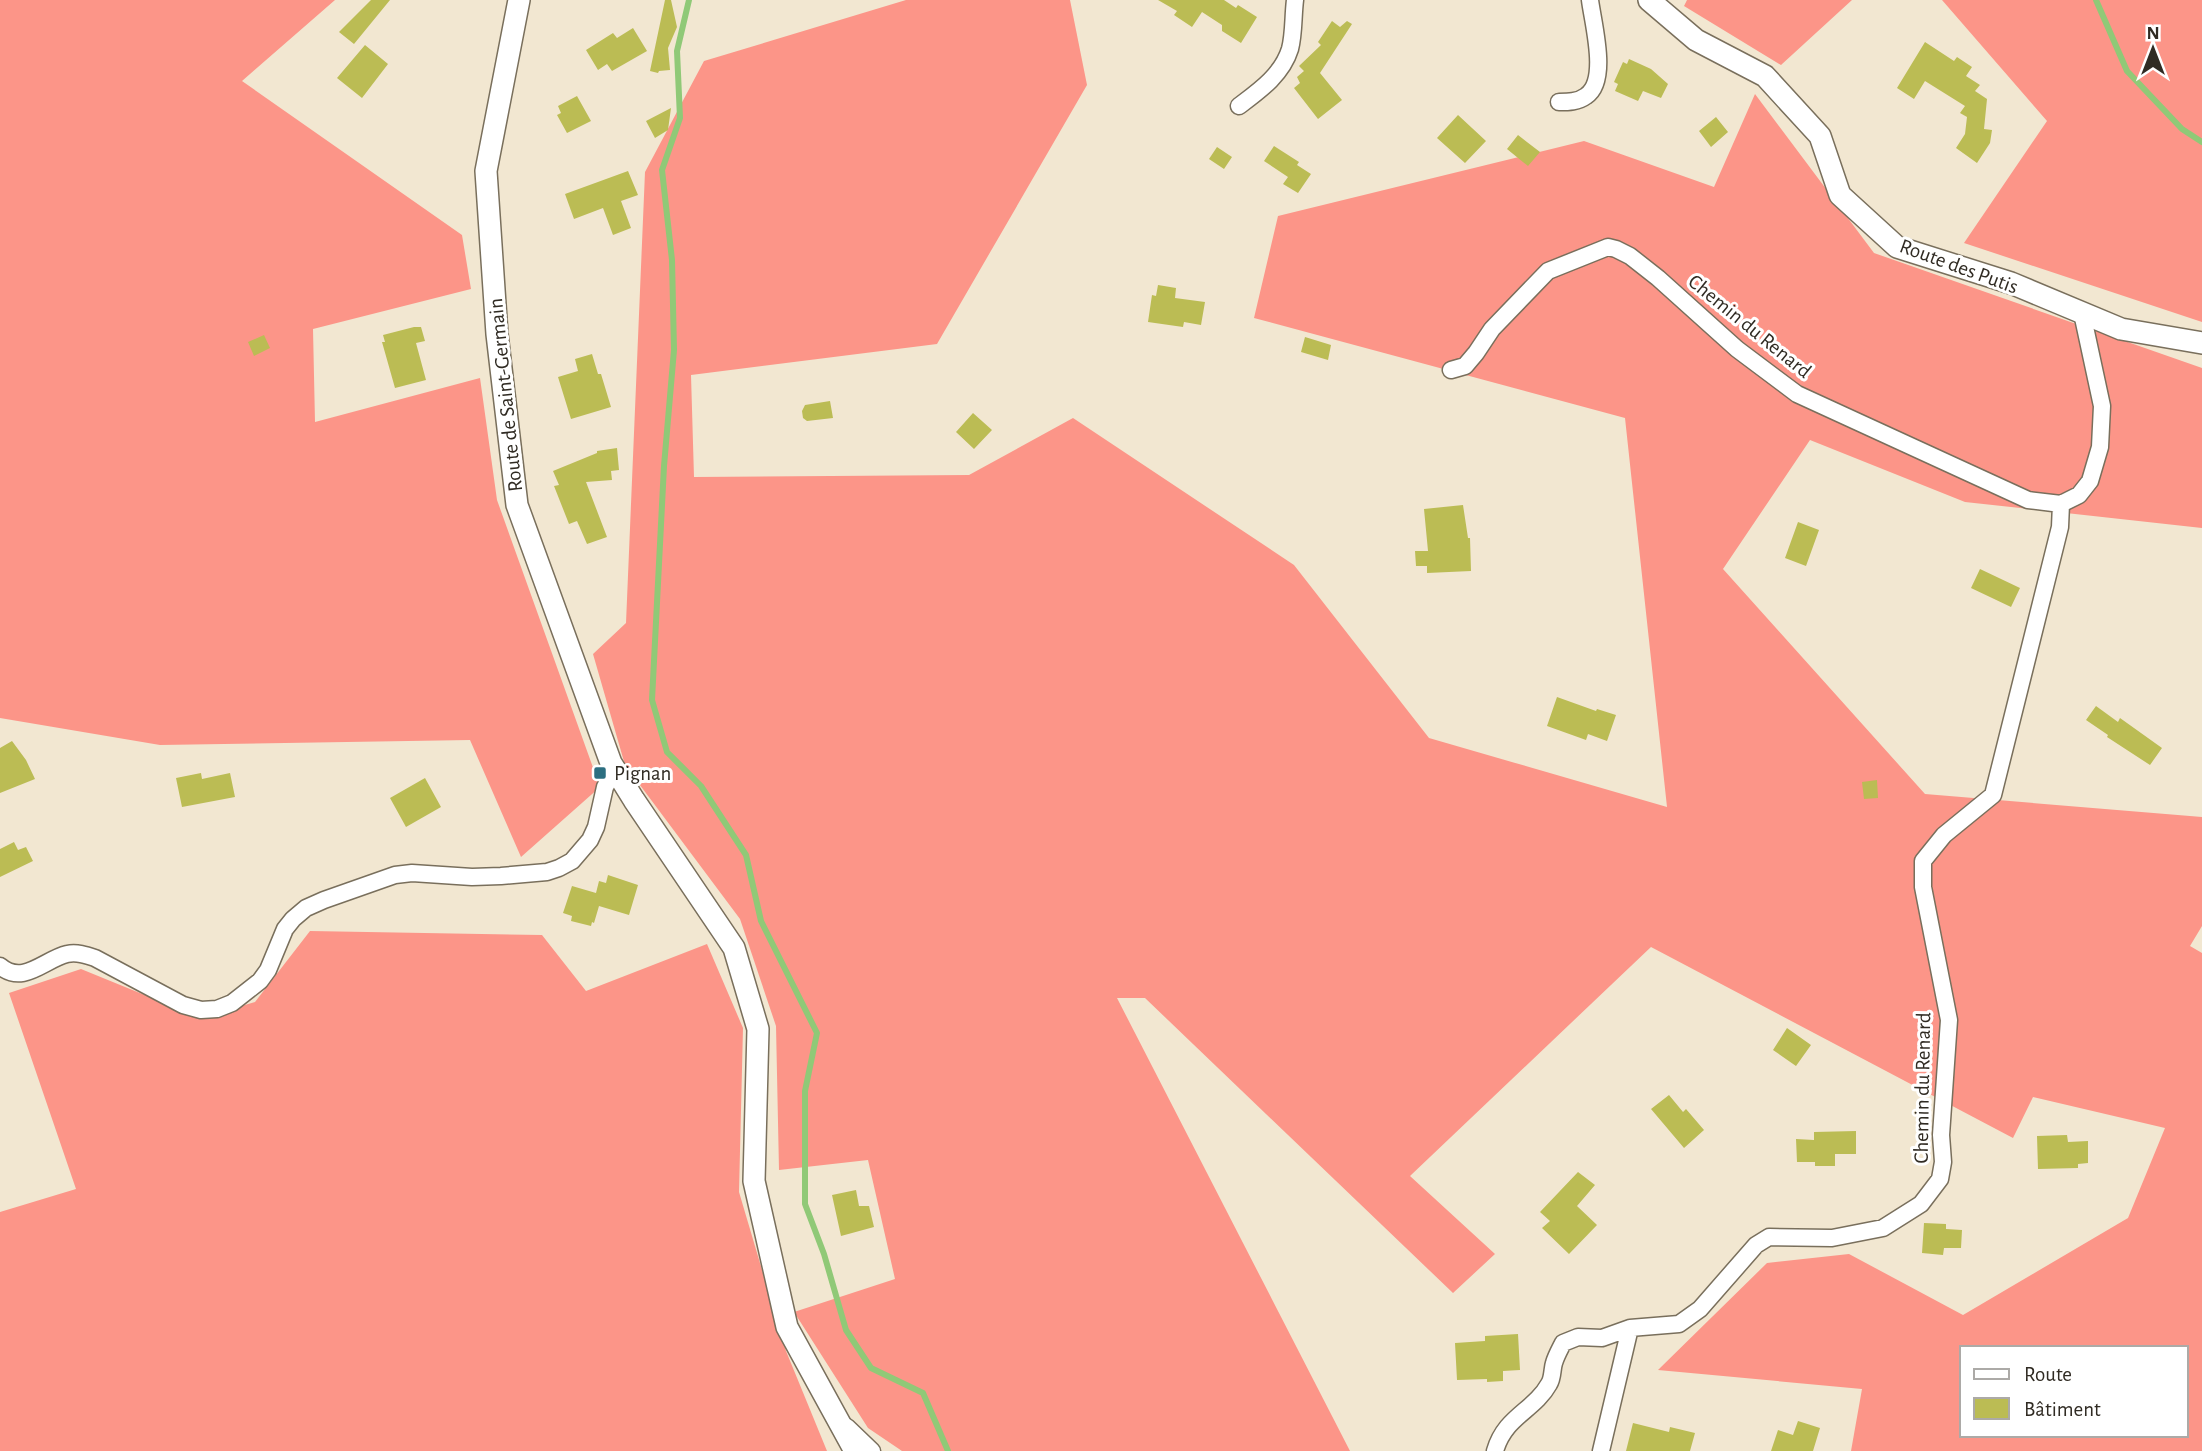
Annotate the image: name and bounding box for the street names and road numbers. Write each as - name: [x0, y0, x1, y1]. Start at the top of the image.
- street label: Route des Putis: [1897, 235, 2021, 298]
- street label: Chemin du Renard: [1684, 271, 1815, 382]
- street label: Route de Saint-Germain: [485, 297, 526, 493]
- street label: Chemin du Renard: [1911, 1012, 1934, 1164]

